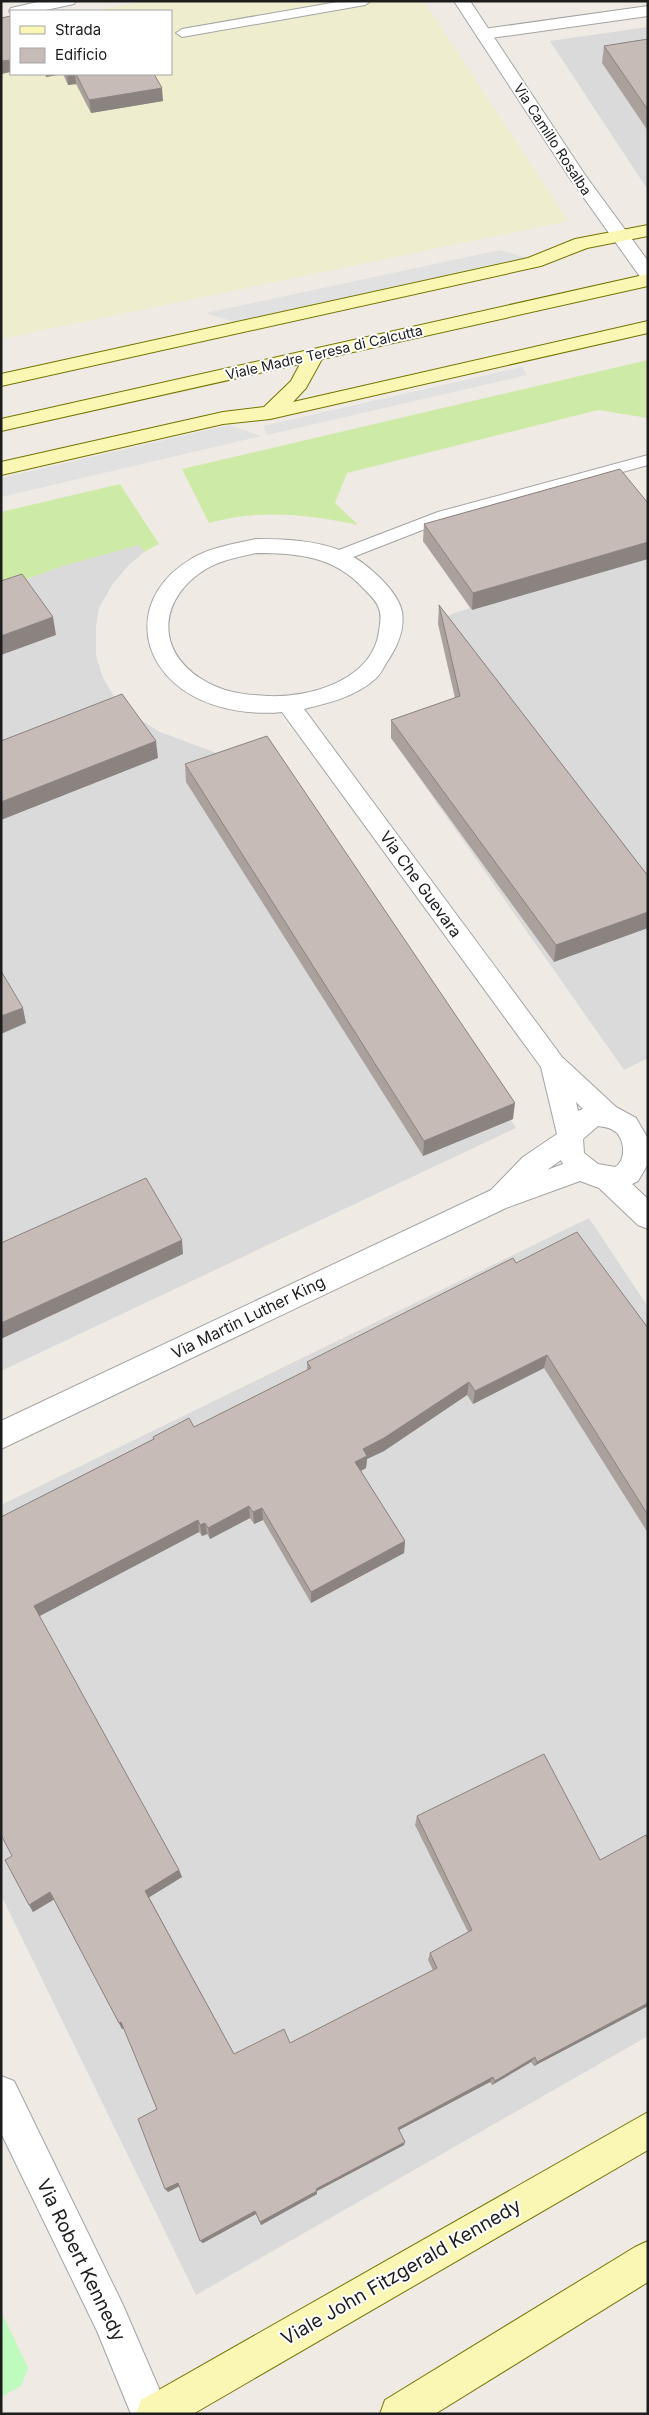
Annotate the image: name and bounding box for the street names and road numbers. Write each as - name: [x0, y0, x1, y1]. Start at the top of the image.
- street label: Via Camillo Rosalba: [510, 80, 596, 198]
- street label: Viale Madre Teresa di Calcutta: [224, 321, 424, 383]
- street label: Via Che Guevara: [376, 827, 466, 941]
- street label: Via Martin Luther King: [168, 1271, 328, 1363]
- street label: Via Robert Kennedy: [32, 2175, 130, 2345]
- street label: Viale John Fitzgerald Kennedy: [277, 2194, 525, 2350]

